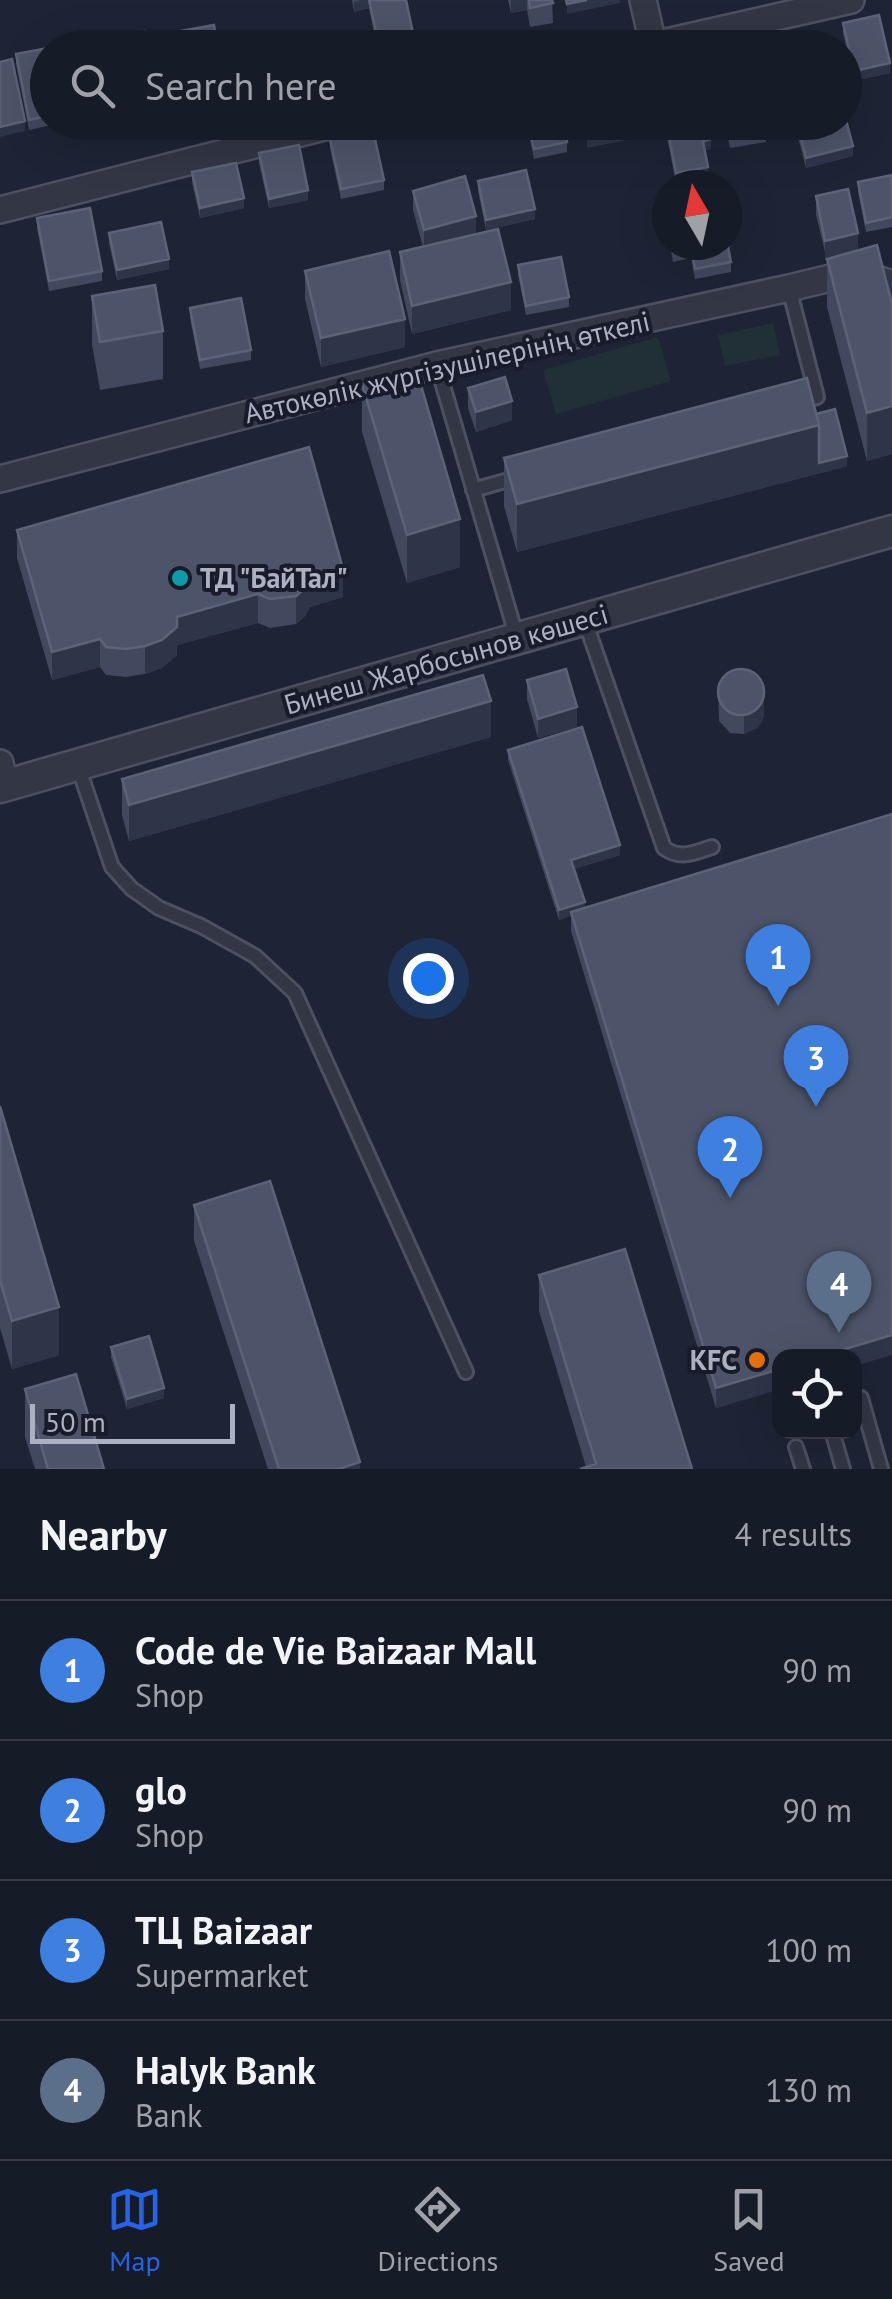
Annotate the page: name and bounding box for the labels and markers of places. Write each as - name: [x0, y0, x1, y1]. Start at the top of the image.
- place label: ТД "БайТал": [200, 559, 348, 596]
- marker: ТД "БайТал": [169, 567, 191, 589]
- pin: 1: [746, 924, 810, 1006]
- pin: 3: [784, 1024, 848, 1107]
- pin: 2: [698, 1116, 762, 1198]
- pin: 4: [806, 1250, 872, 1333]
- place label: KFC: [690, 1341, 737, 1378]
- marker: KFC: [746, 1349, 768, 1371]

